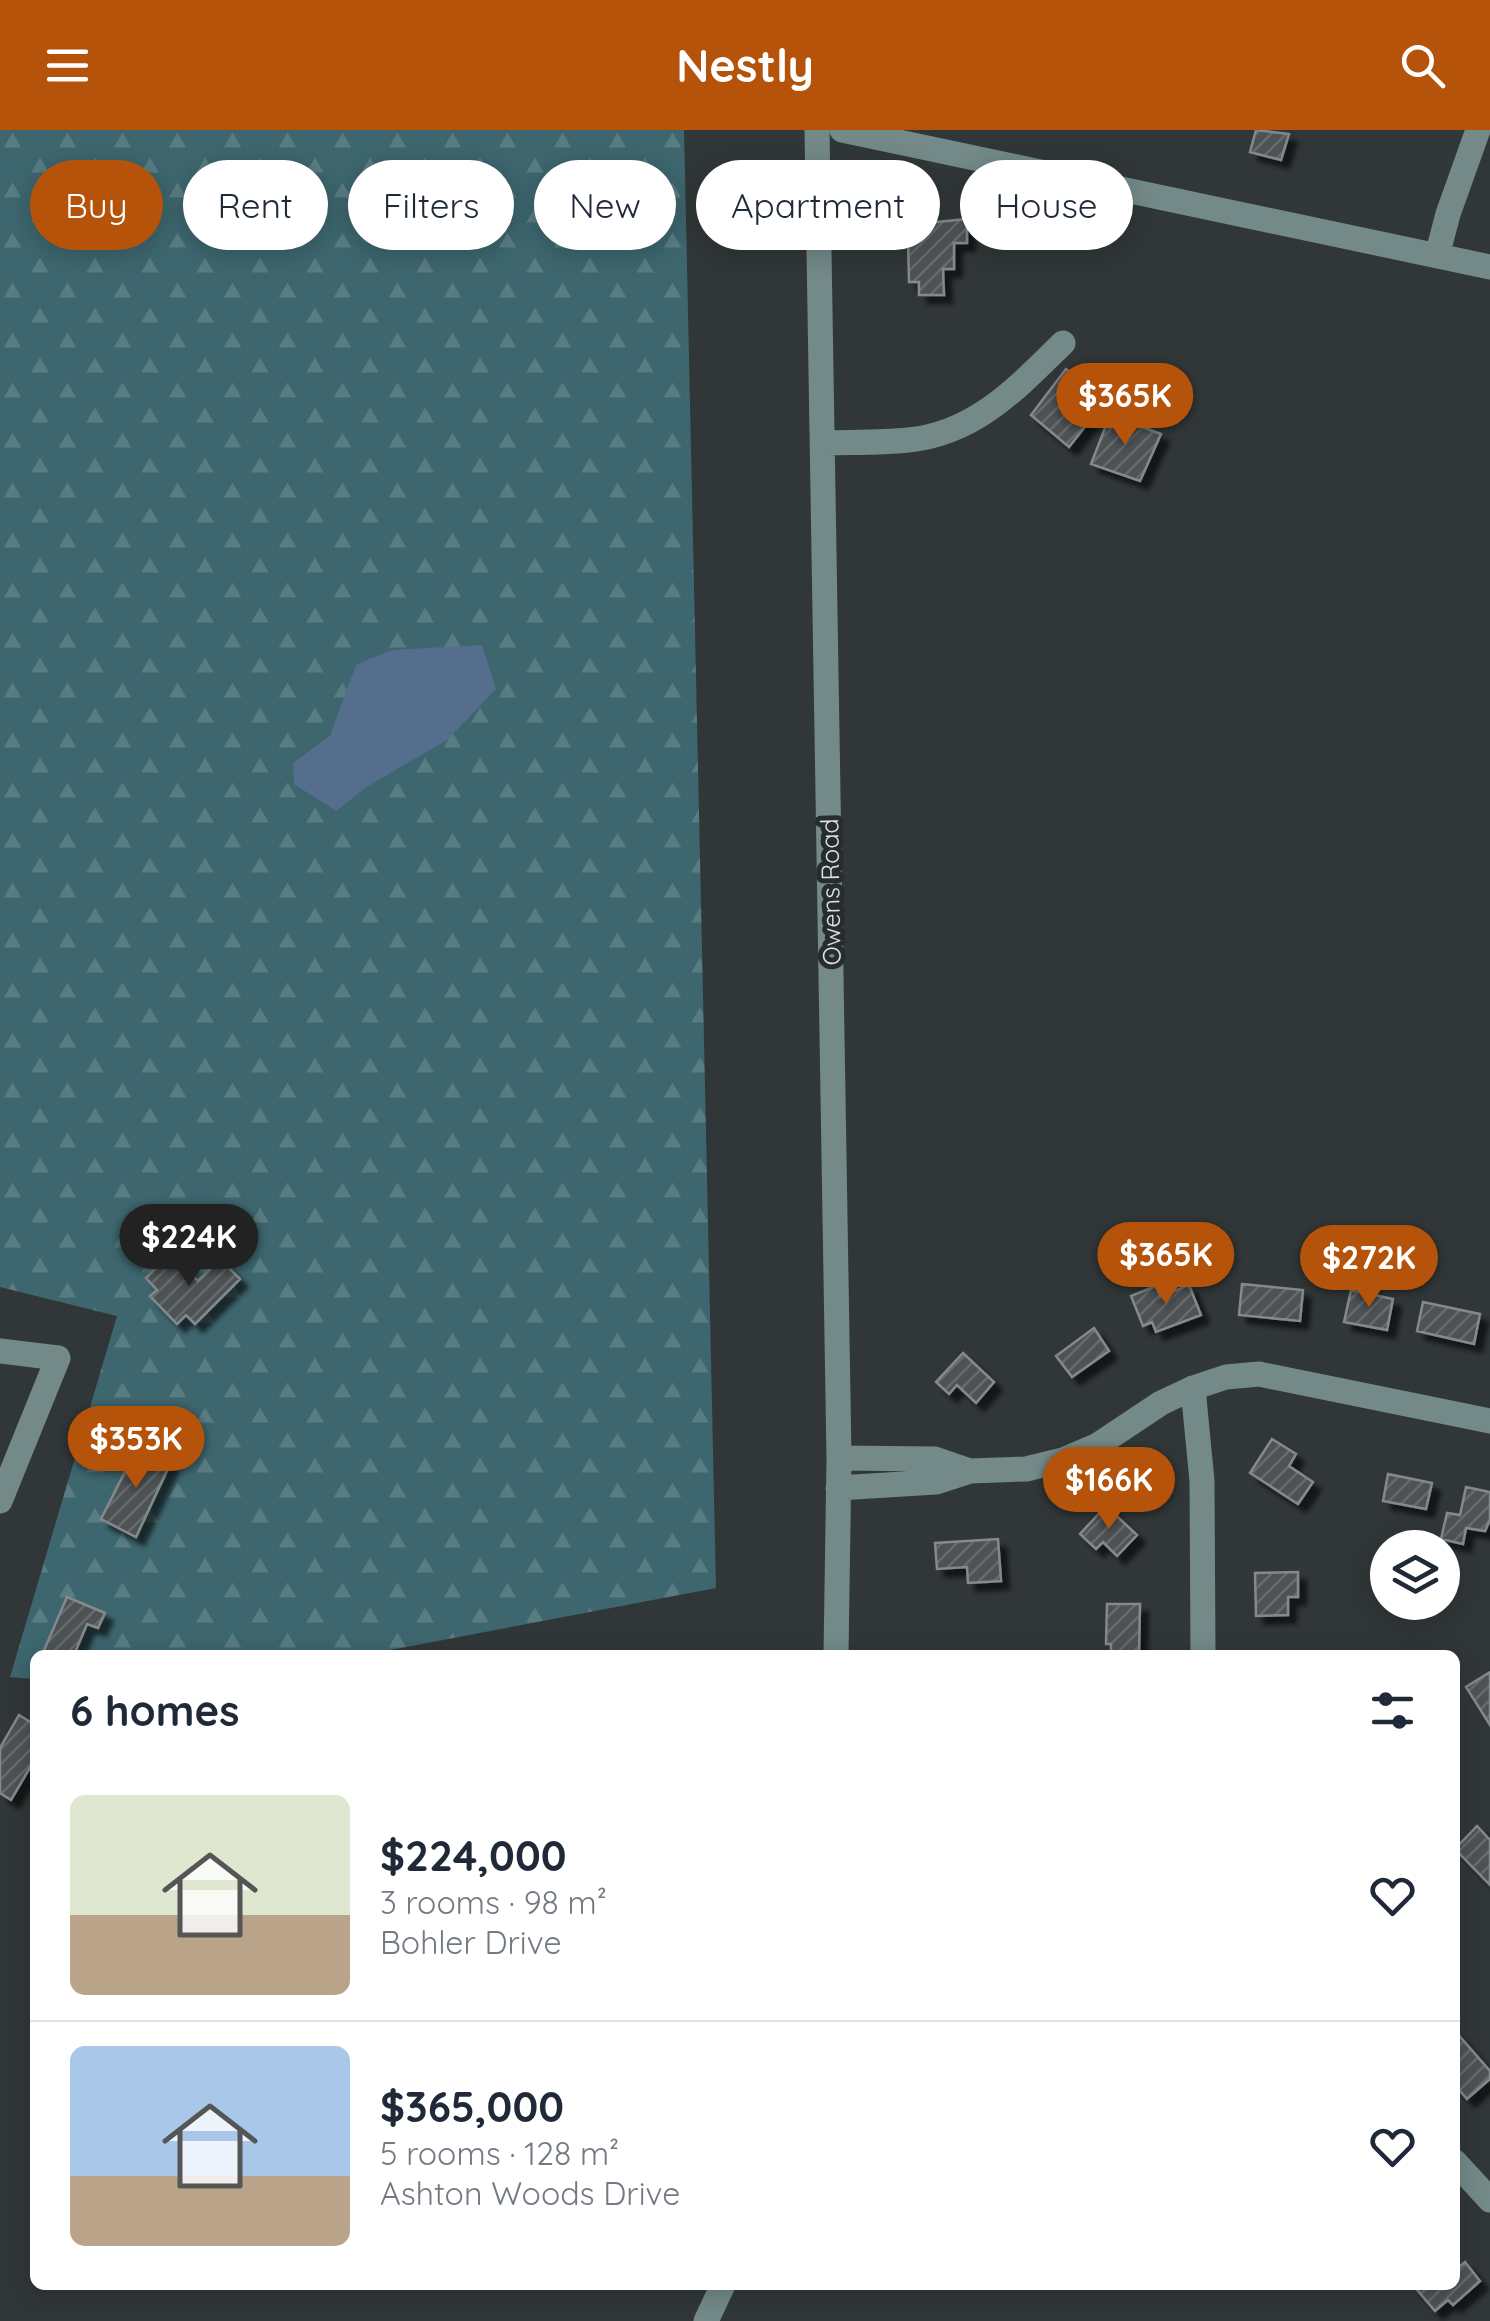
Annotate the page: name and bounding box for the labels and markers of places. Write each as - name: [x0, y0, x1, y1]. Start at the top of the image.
- pin: $365K: [1055, 363, 1195, 448]
- pin: $224K: [119, 1204, 259, 1289]
- pin: $365K: [1096, 1222, 1236, 1307]
- pin: $272K: [1299, 1225, 1439, 1310]
- pin: $353K: [66, 1406, 206, 1491]
- pin: $166K: [1039, 1447, 1179, 1532]

